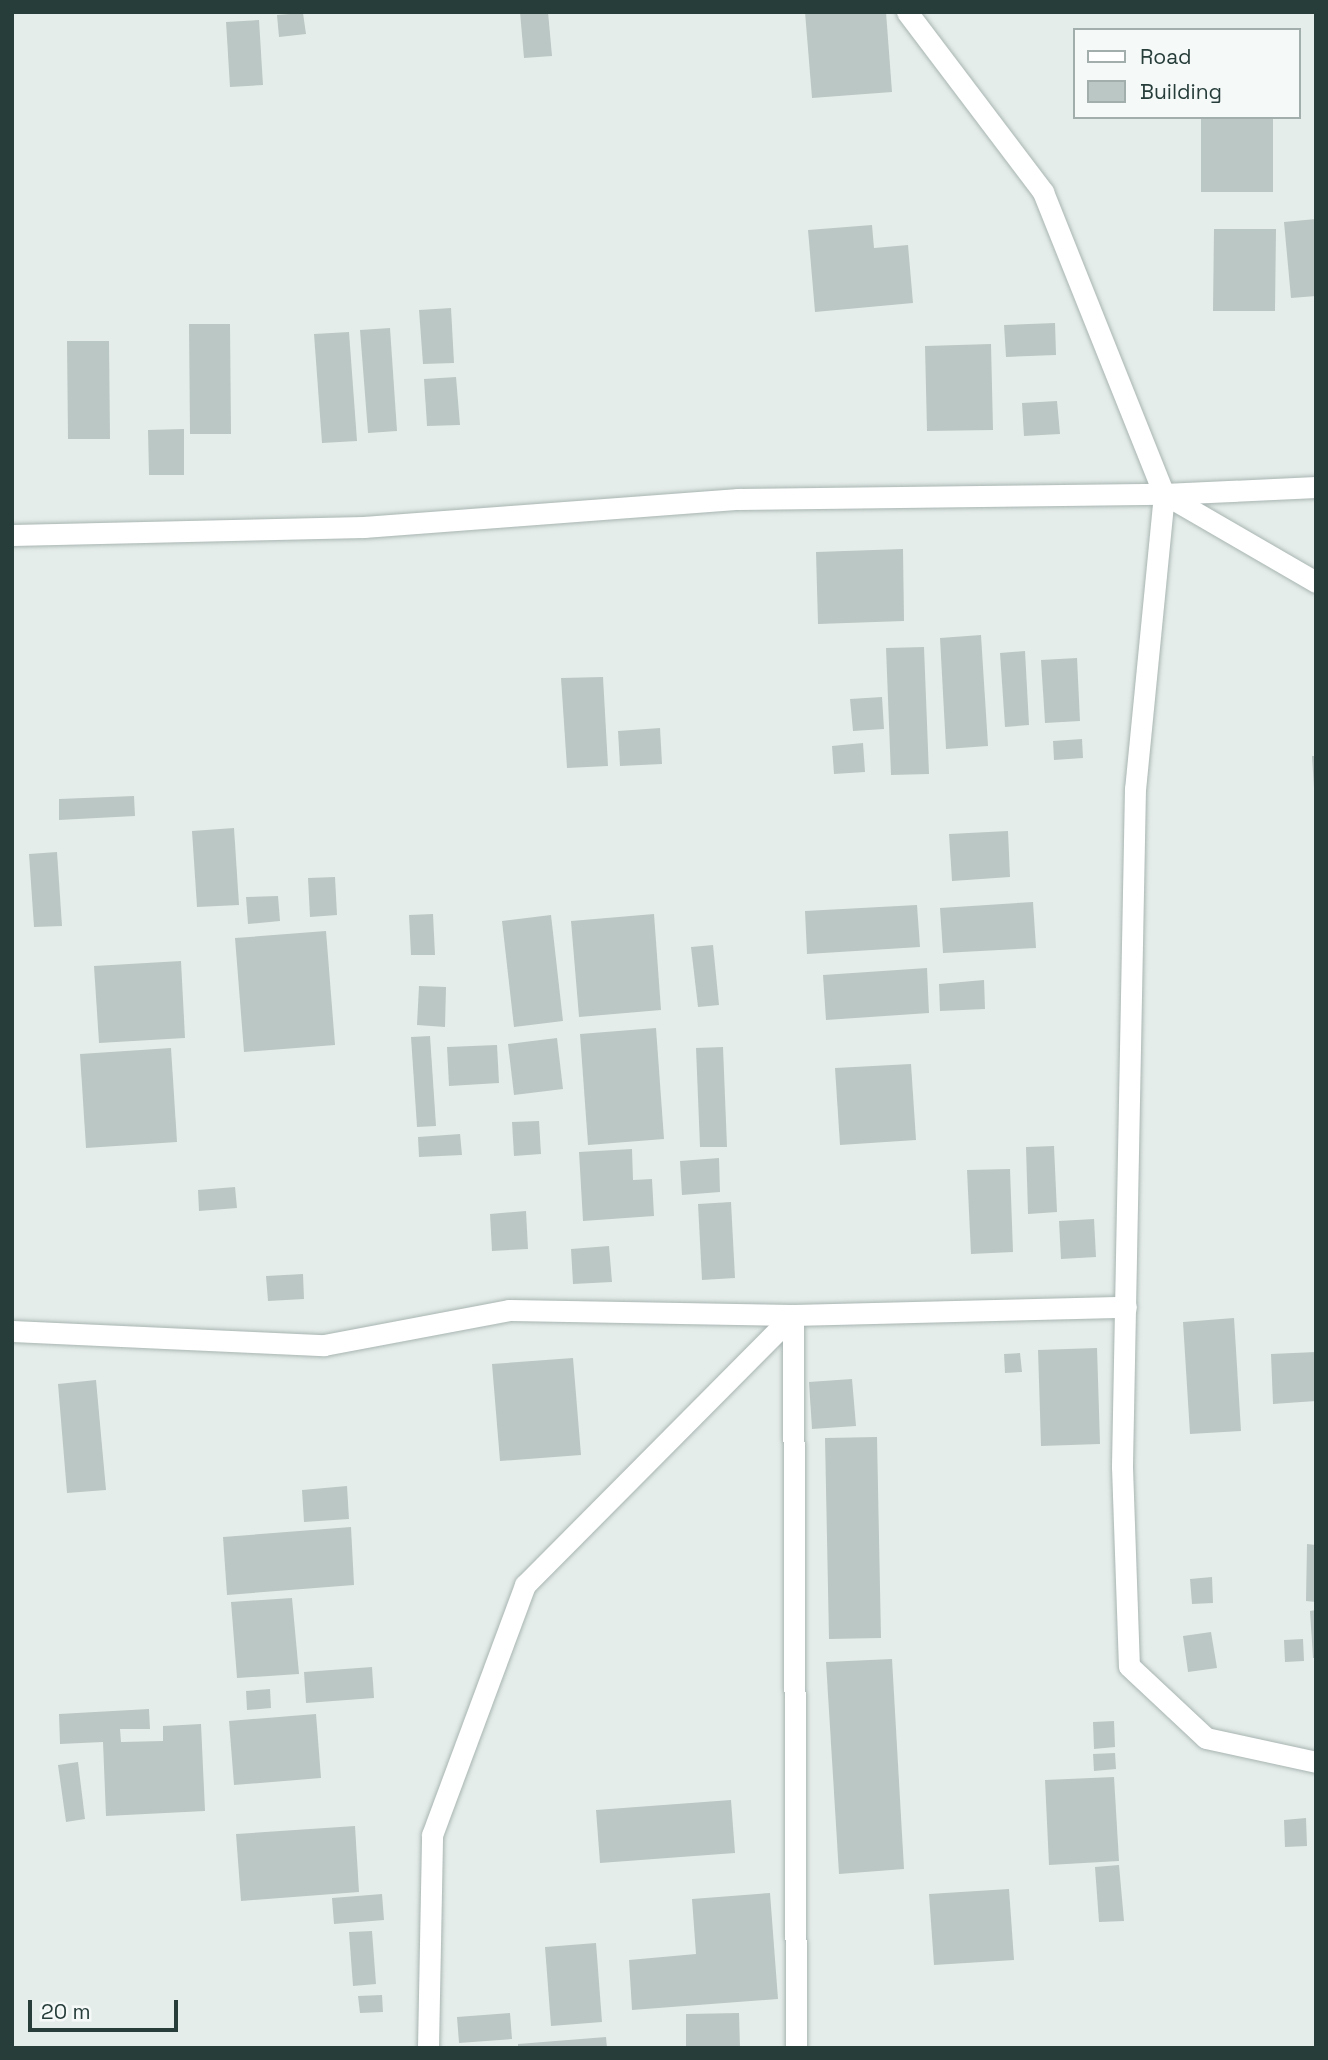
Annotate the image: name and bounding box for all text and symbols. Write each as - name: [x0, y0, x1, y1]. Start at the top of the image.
- legend: [1072, 28, 1300, 119]
- text: Road: [1140, 43, 1192, 70]
- text: Building: [1140, 78, 1222, 105]
- scale bar: [32, 1986, 182, 2030]
- text: 20 m: [41, 1998, 91, 2025]

